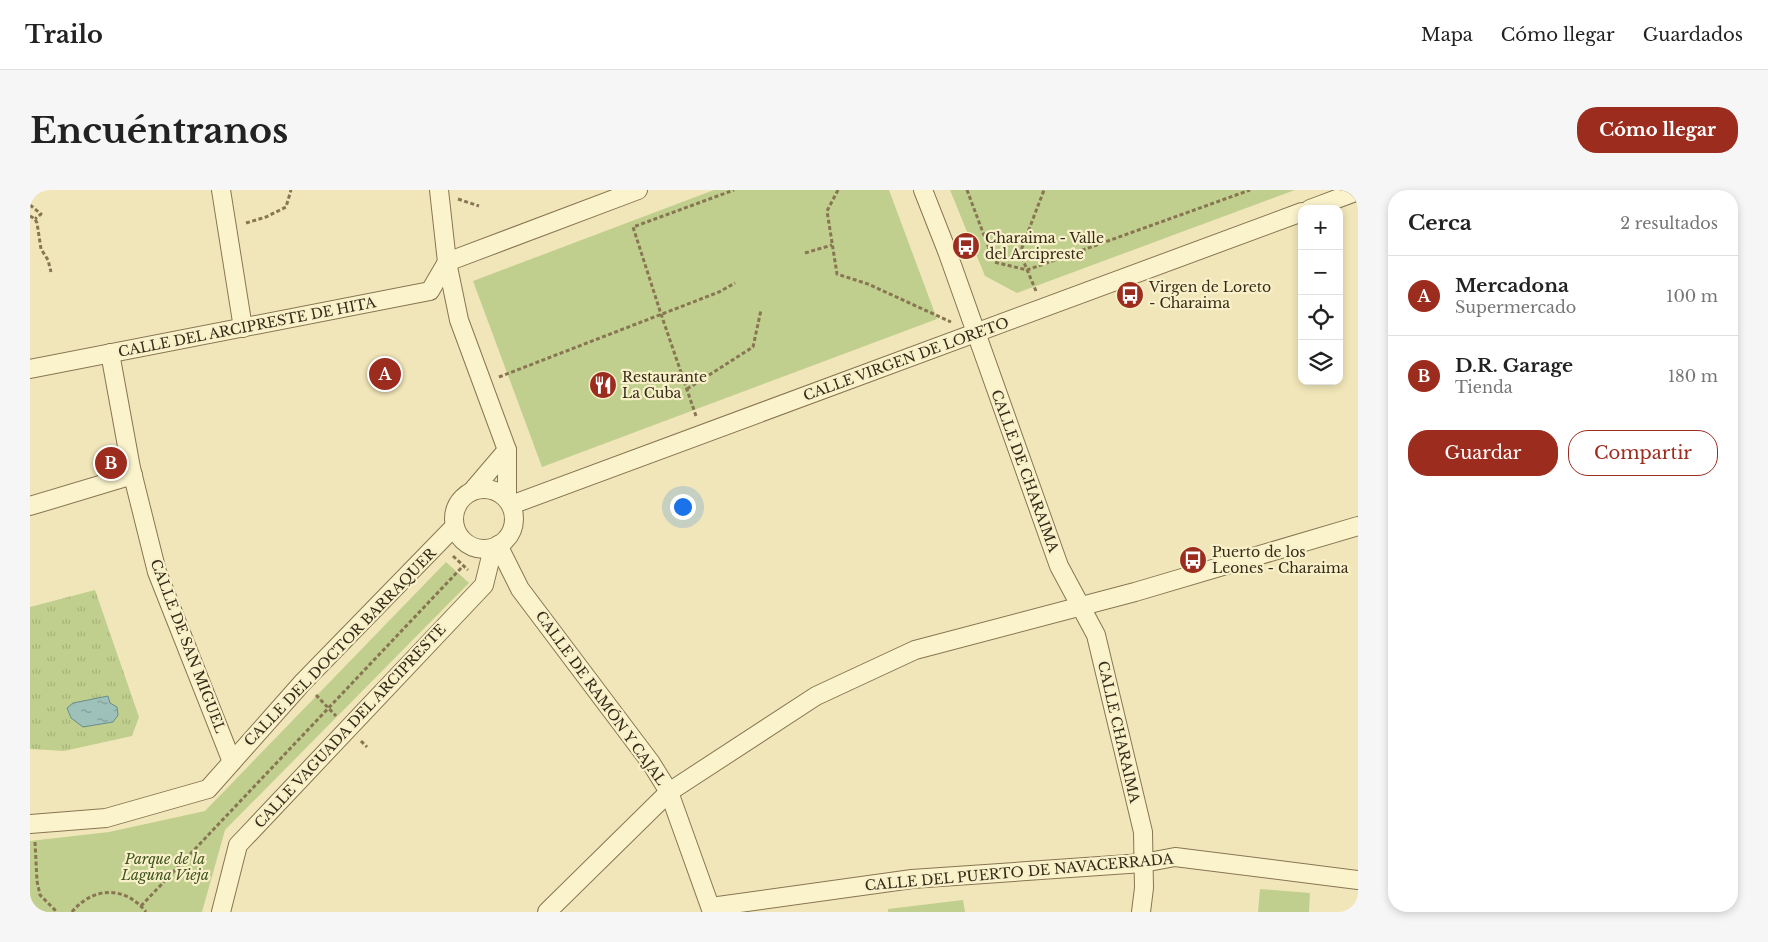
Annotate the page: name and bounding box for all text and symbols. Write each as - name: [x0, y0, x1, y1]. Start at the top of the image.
- text: Trailo: [25, 20, 103, 49]
- text: Mapa: [1421, 24, 1473, 46]
- text: Cómo llegar: [1501, 24, 1615, 46]
- text: Guardados: [1643, 24, 1743, 46]
- button: Cómo llegar: [1577, 107, 1738, 153]
- text: Encuéntranos: [30, 109, 288, 152]
- map controls: [1298, 205, 1343, 385]
- button: +: [1298, 205, 1343, 250]
- text: Cerca: [1408, 210, 1472, 236]
- text: 2 resultados: [1620, 213, 1718, 233]
- place label: Charaima - Valle del Arcipreste: [985, 229, 1104, 263]
- bus stop icon: Charaima - Valle del Arcipreste: [951, 231, 981, 261]
- button: −: [1298, 250, 1343, 295]
- text: Mercadona: [1455, 274, 1569, 297]
- place label: Virgen de Loreto - Charaima: [1148, 278, 1271, 312]
- bus stop icon: Virgen de Loreto - Charaima: [1115, 280, 1145, 310]
- text: A: [1418, 286, 1430, 306]
- text: 100 m: [1666, 286, 1718, 306]
- street label: CALLE DEL ARCIPRESTE DE HITA: [117, 293, 378, 361]
- button: locate: [1298, 295, 1343, 340]
- text: Supermercado: [1455, 297, 1576, 317]
- street label: CALLE VIRGEN DE LORETO: [801, 313, 1011, 405]
- button: layers: [1298, 340, 1343, 385]
- text: D.R. Garage: [1455, 354, 1573, 377]
- pin: A: [369, 355, 401, 393]
- text: B: [1418, 366, 1430, 386]
- text: 180 m: [1668, 366, 1718, 386]
- place label: Restaurante La Cuba: [622, 368, 707, 402]
- restaurant icon: Restaurante La Cuba: [588, 370, 618, 400]
- text: Tienda: [1455, 377, 1513, 397]
- street label: CALLE DE CHARAIMA: [987, 387, 1063, 555]
- button: Guardar: [1408, 430, 1558, 476]
- button: Compartir: [1568, 430, 1718, 476]
- pin: B: [95, 444, 127, 482]
- your location: [670, 494, 696, 520]
- street label: CALLE DEL DOCTOR BARRAQUER: [240, 543, 440, 750]
- place label: Puerto de los Leones - Charaima: [1212, 543, 1349, 577]
- bus stop icon: Puerto de los Leones - Charaima: [1178, 545, 1208, 575]
- street label: CALLE DE SAN MIGUEL: [146, 557, 230, 735]
- street label: CALLE DE RAMÓN Y CAJAL: [532, 607, 670, 789]
- street label: CALLE VAGUADA DEL ARCIPRESTE: [250, 620, 450, 832]
- street label: CALLE CHARAIMA: [1094, 659, 1144, 805]
- park label: Parque de la Laguna Vieja: [120, 850, 209, 884]
- street label: CALLE DEL PUERTO DE NAVACERRADA: [864, 850, 1174, 894]

